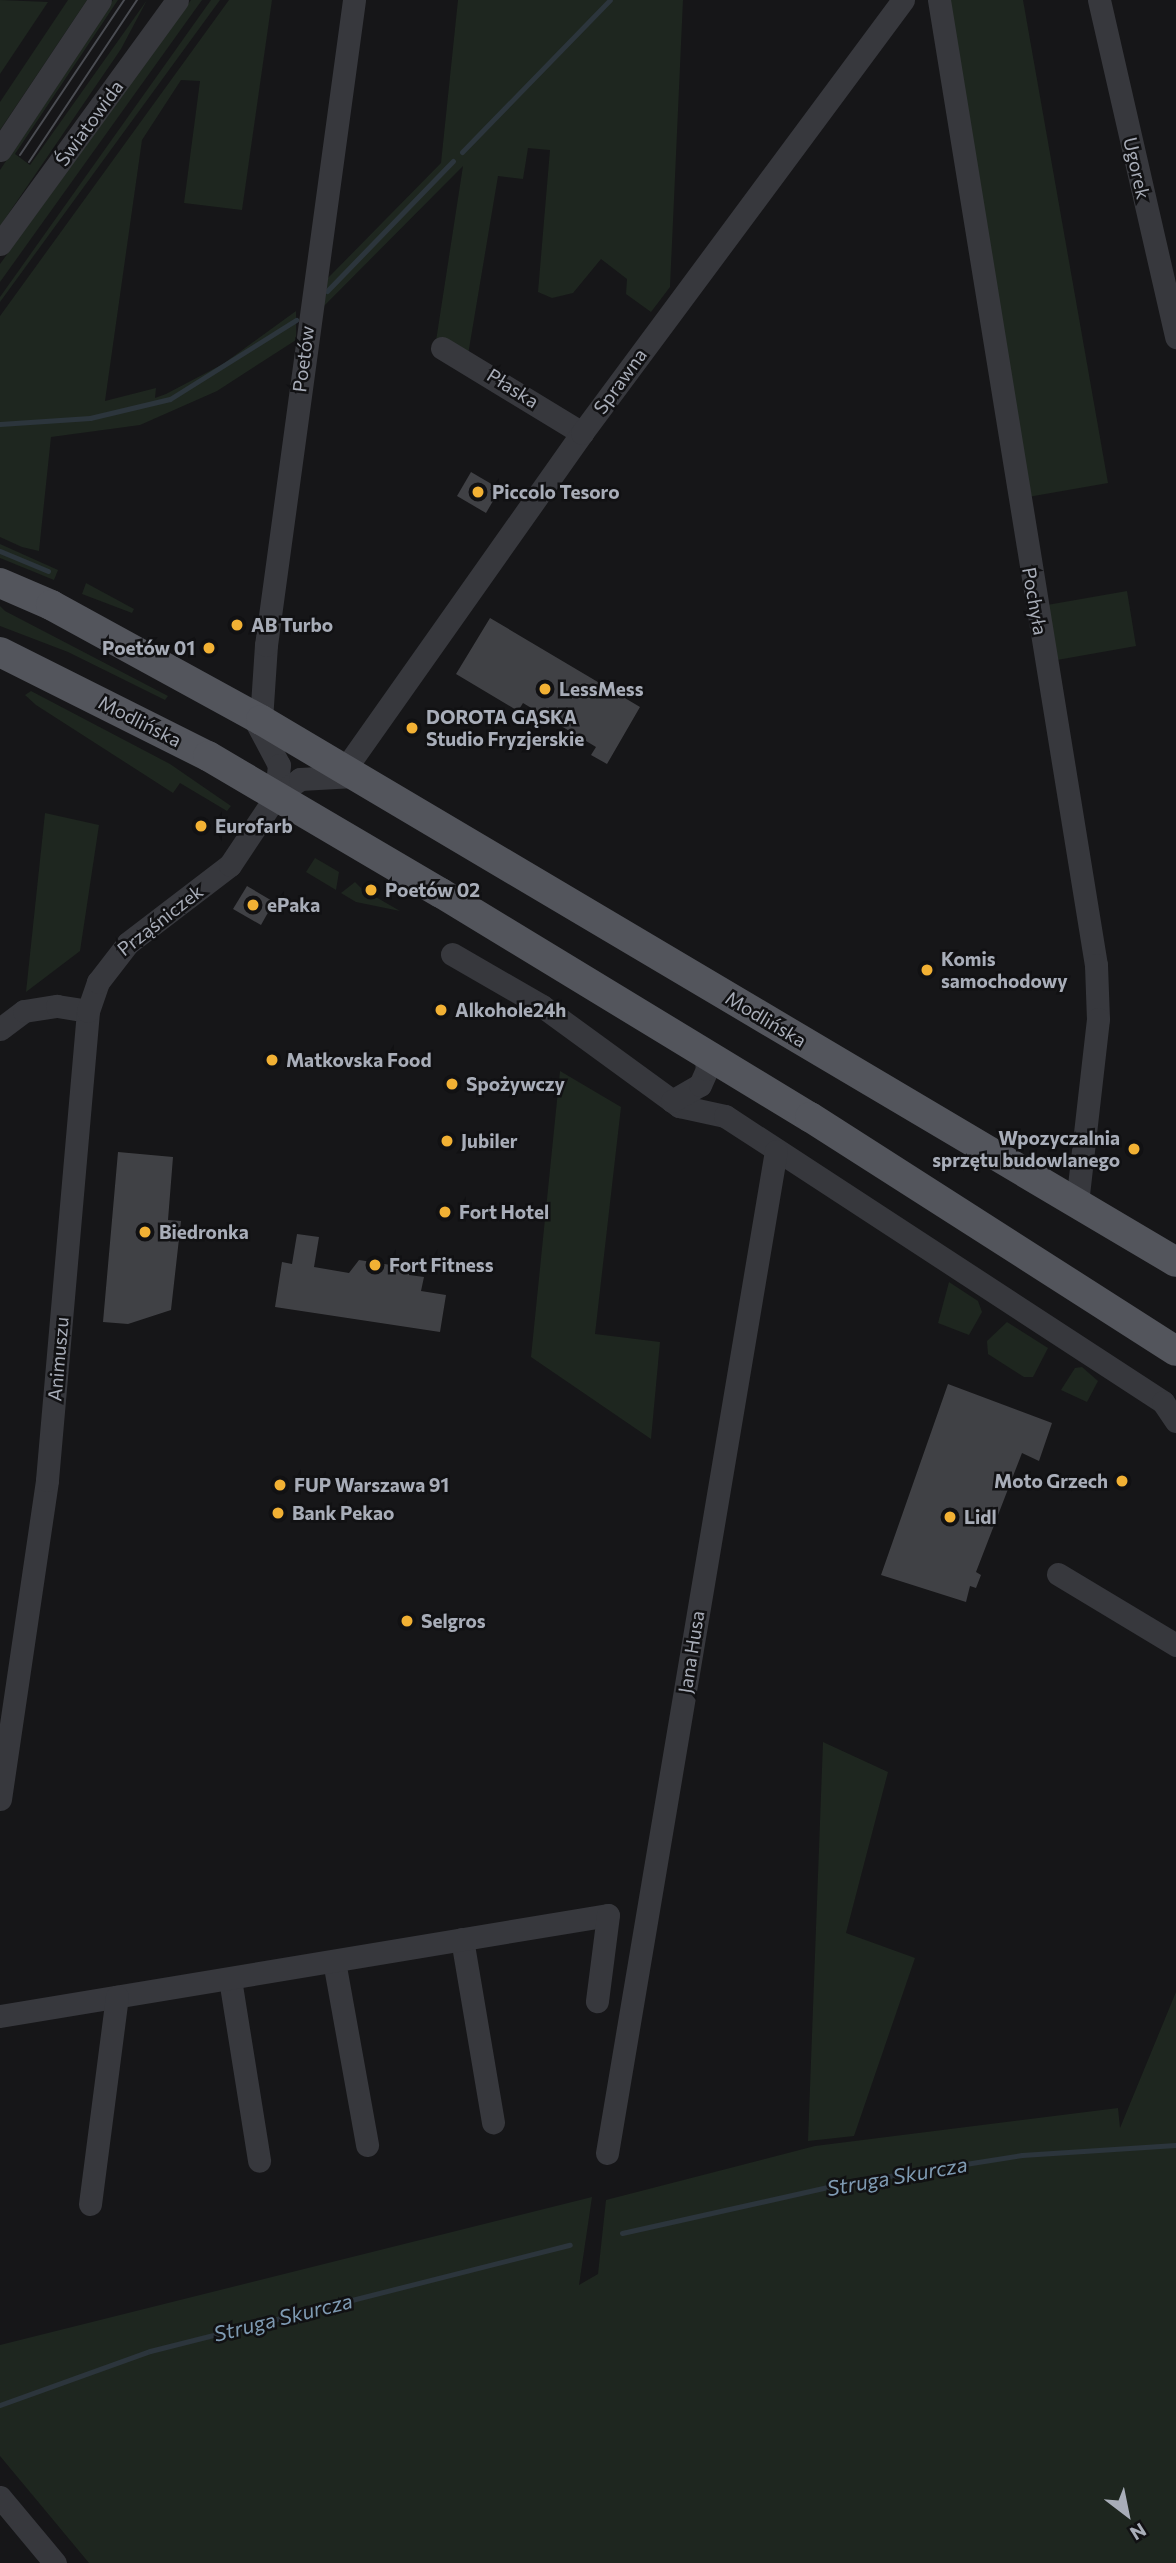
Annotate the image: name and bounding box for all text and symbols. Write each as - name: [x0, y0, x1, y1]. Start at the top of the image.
- street label: Światowida: [50, 76, 128, 170]
- street label: Ugorek: [1119, 135, 1155, 201]
- street label: Poetów: [288, 325, 318, 393]
- street label: Sprawna: [589, 344, 651, 418]
- street label: Płaska: [483, 363, 543, 413]
- place label: Piccolo Tesoro: [492, 481, 620, 503]
- marker: Piccolo Tesoro: [470, 484, 486, 500]
- street label: Pochyła: [1018, 565, 1052, 637]
- place label: AB Turbo: [251, 614, 333, 636]
- marker: AB Turbo: [229, 617, 245, 633]
- place label: Poetów 01: [102, 637, 195, 659]
- marker: Poetów 01: [201, 640, 217, 656]
- place label: LessMess: [559, 678, 644, 700]
- marker: LessMess: [537, 681, 553, 697]
- street label: Modlińska: [95, 690, 185, 752]
- place label: DOROTA GĄSKA Studio Fryzjerskie: [426, 706, 584, 750]
- marker: DOROTA GĄSKA Studio Fryzjerskie: [404, 720, 420, 736]
- place label: Eurofarb: [215, 815, 293, 837]
- marker: Eurofarb: [193, 818, 209, 834]
- street label: Prząśniczek: [113, 879, 207, 961]
- place label: Poetów 02: [385, 879, 480, 901]
- marker: Poetów 02: [363, 882, 379, 898]
- place label: ePaka: [267, 894, 320, 916]
- marker: ePaka: [245, 897, 261, 913]
- place label: Komis samochodowy: [941, 948, 1068, 992]
- marker: Komis samochodowy: [919, 962, 935, 978]
- street label: Modlińska: [722, 986, 810, 1052]
- place label: Alkohole24h: [455, 999, 566, 1021]
- marker: Alkohole24h: [433, 1002, 449, 1018]
- place label: Matkovska Food: [286, 1049, 432, 1071]
- marker: Matkovska Food: [264, 1052, 280, 1068]
- place label: Spożywczy: [466, 1073, 565, 1095]
- marker: Spożywczy: [444, 1076, 460, 1092]
- place label: Wpozyczalnia sprzętu budowlanego: [932, 1127, 1120, 1171]
- place label: Jubiler: [461, 1130, 517, 1152]
- marker: Jubiler: [439, 1133, 455, 1149]
- marker: Wpozyczalnia sprzętu budowlanego: [1126, 1141, 1142, 1157]
- place label: Fort Hotel: [459, 1201, 549, 1223]
- marker: Fort Hotel: [437, 1204, 453, 1220]
- place label: Biedronka: [159, 1221, 249, 1243]
- marker: Biedronka: [137, 1224, 153, 1240]
- place label: Fort Fitness: [389, 1254, 494, 1276]
- marker: Fort Fitness: [367, 1257, 383, 1273]
- street label: Animuszu: [43, 1316, 73, 1402]
- place label: Moto Grzech: [994, 1470, 1108, 1492]
- marker: Moto Grzech: [1114, 1473, 1130, 1489]
- place label: FUP Warszawa 91: [294, 1474, 449, 1496]
- marker: FUP Warszawa 91: [272, 1477, 288, 1493]
- place label: Bank Pekao: [292, 1502, 394, 1524]
- marker: Bank Pekao: [270, 1505, 286, 1521]
- place label: Lidl: [964, 1506, 997, 1528]
- marker: Lidl: [942, 1509, 958, 1525]
- street label: Jana Husa: [673, 1609, 709, 1695]
- place label: Selgros: [421, 1610, 486, 1632]
- marker: Selgros: [399, 1613, 415, 1629]
- water label: Struga Skurcza: [825, 2151, 969, 2201]
- water label: Struga Skurcza: [211, 2288, 355, 2346]
- north arrow: [1092, 2479, 1162, 2549]
- text: N: [1126, 2519, 1151, 2546]

